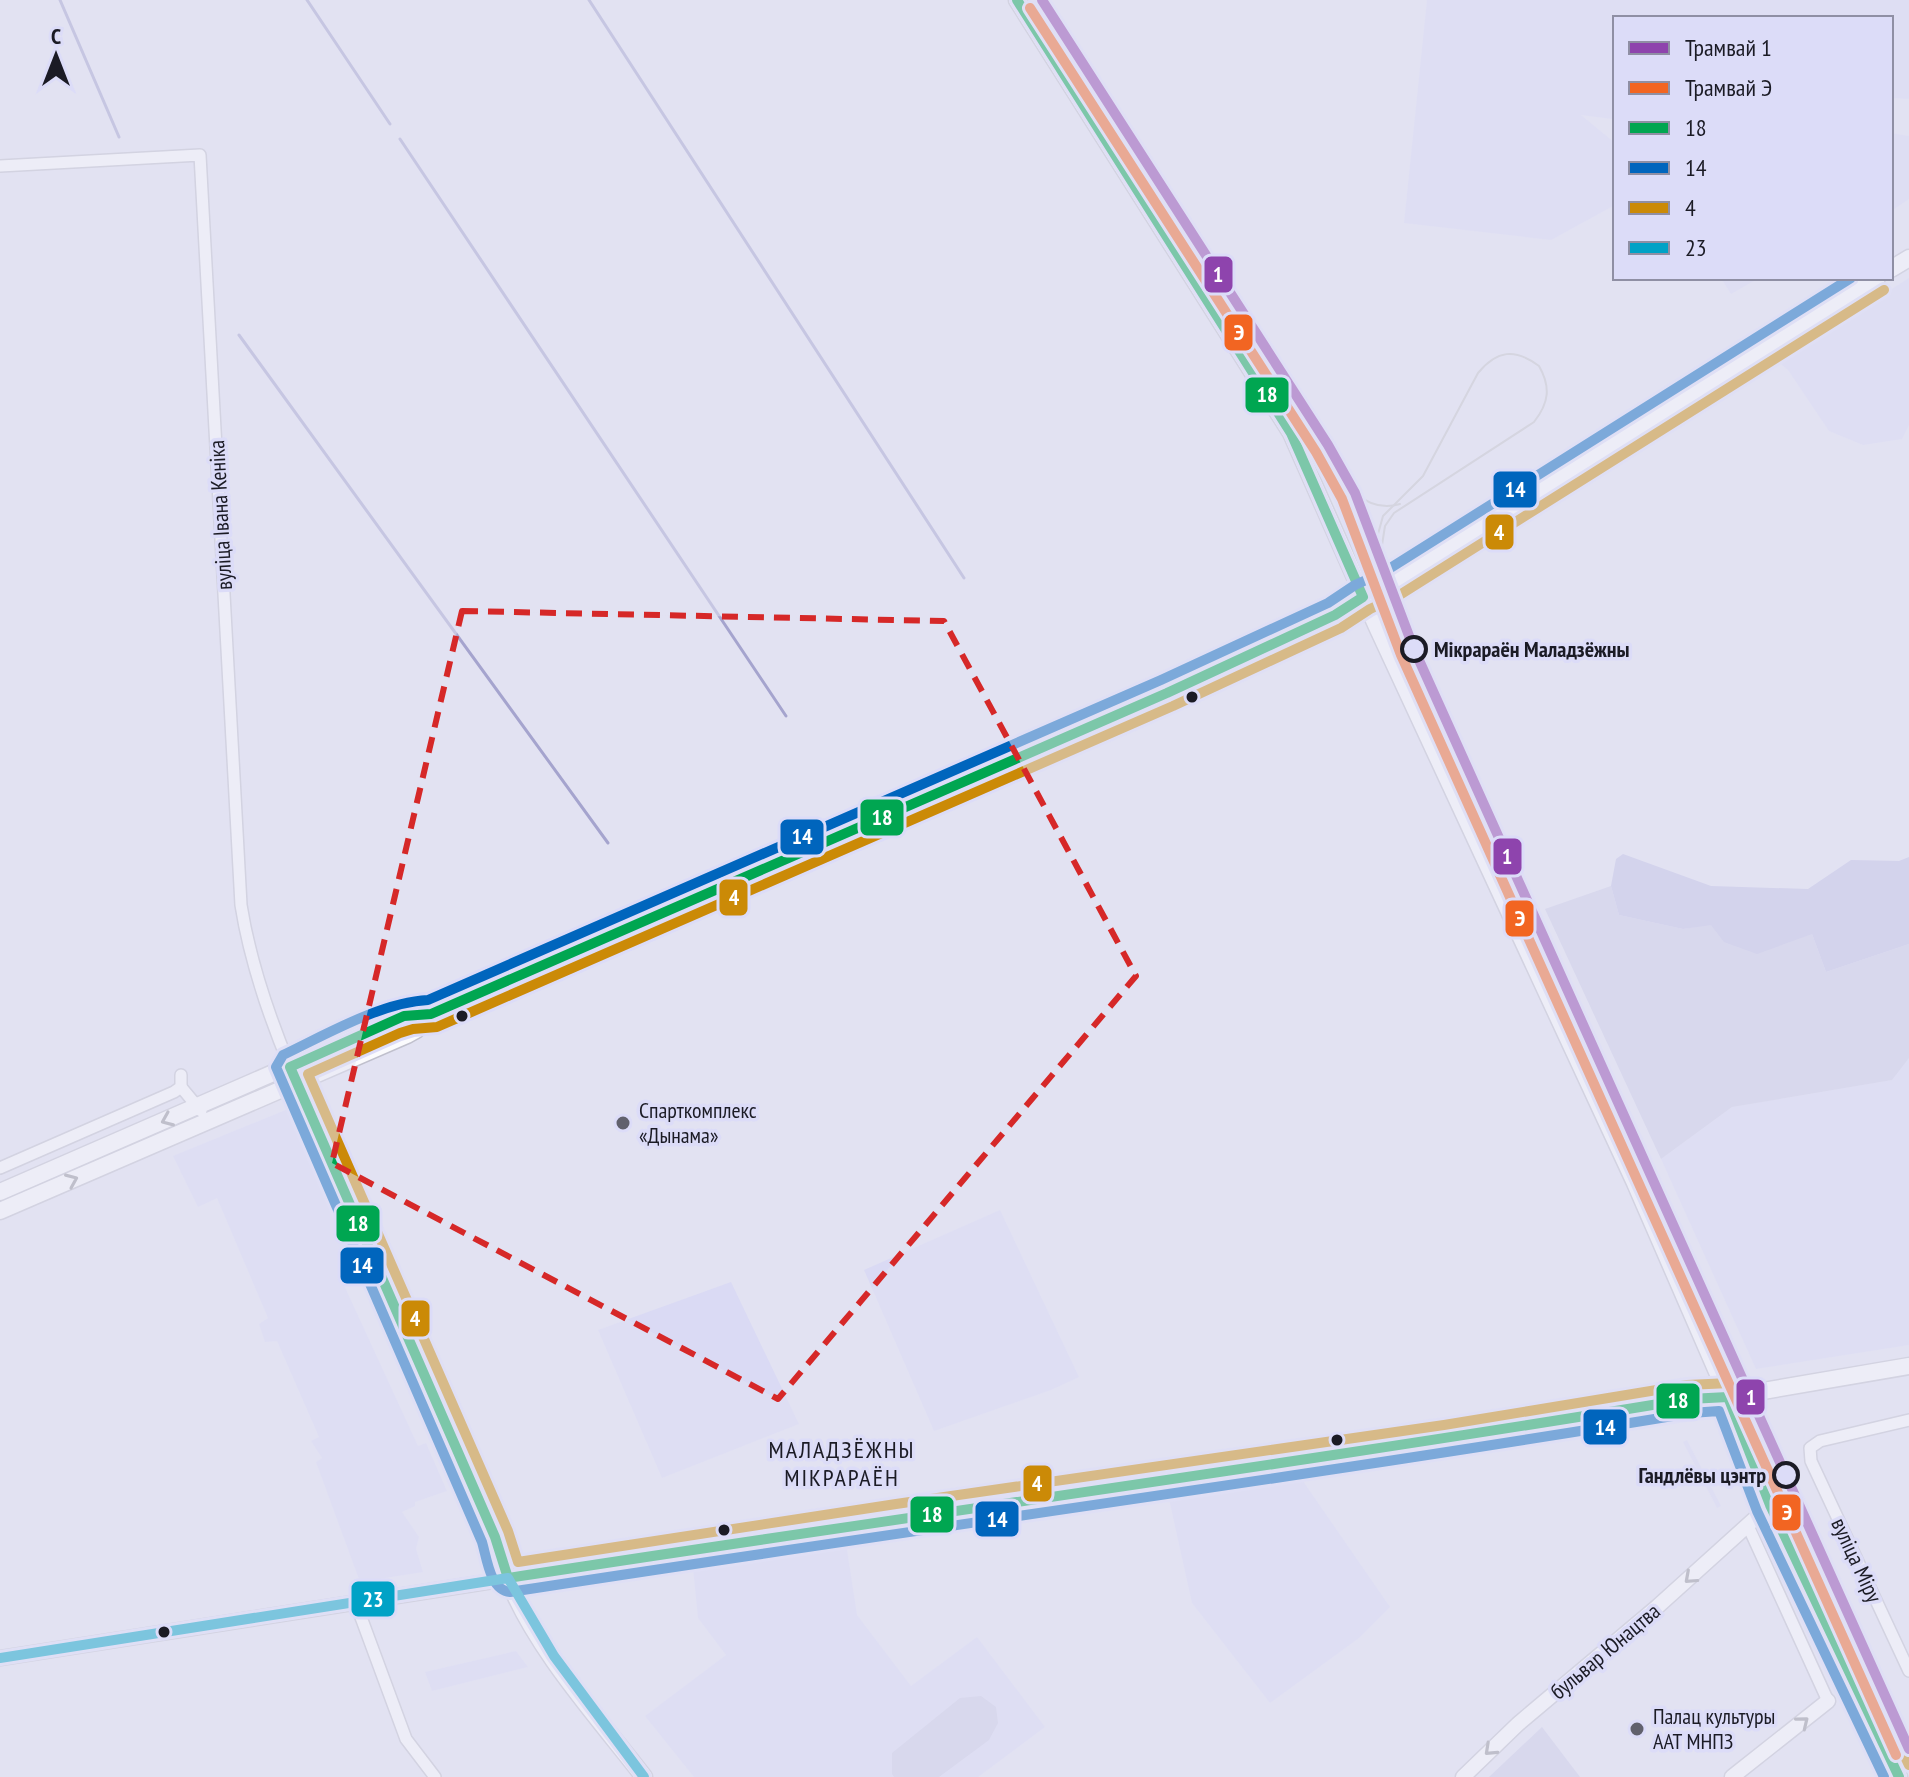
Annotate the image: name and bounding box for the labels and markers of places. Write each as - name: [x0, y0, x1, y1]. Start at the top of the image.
- place label: Мікрараён Маладзёжны: [1434, 635, 1630, 663]
- marker: Мікрараён Маладзёжны: [1401, 636, 1427, 662]
- unlabelled marker: [1184, 689, 1200, 705]
- unlabelled marker: [454, 1008, 470, 1024]
- place label: Спарткомплекс «Дынама»: [639, 1096, 757, 1149]
- marker: Спарткомплекс «Дынама»: [614, 1114, 632, 1132]
- unlabelled marker: [1329, 1432, 1345, 1448]
- place label: Гандлёвы цэнтр: [1638, 1461, 1766, 1489]
- marker: Гандлёвы цэнтр: [1773, 1462, 1799, 1488]
- unlabelled marker: [716, 1522, 732, 1538]
- unlabelled marker: [156, 1624, 172, 1640]
- place label: Палац культуры ААТ МНПЗ: [1653, 1702, 1775, 1755]
- marker: Палац культуры ААТ МНПЗ: [1628, 1720, 1646, 1738]

